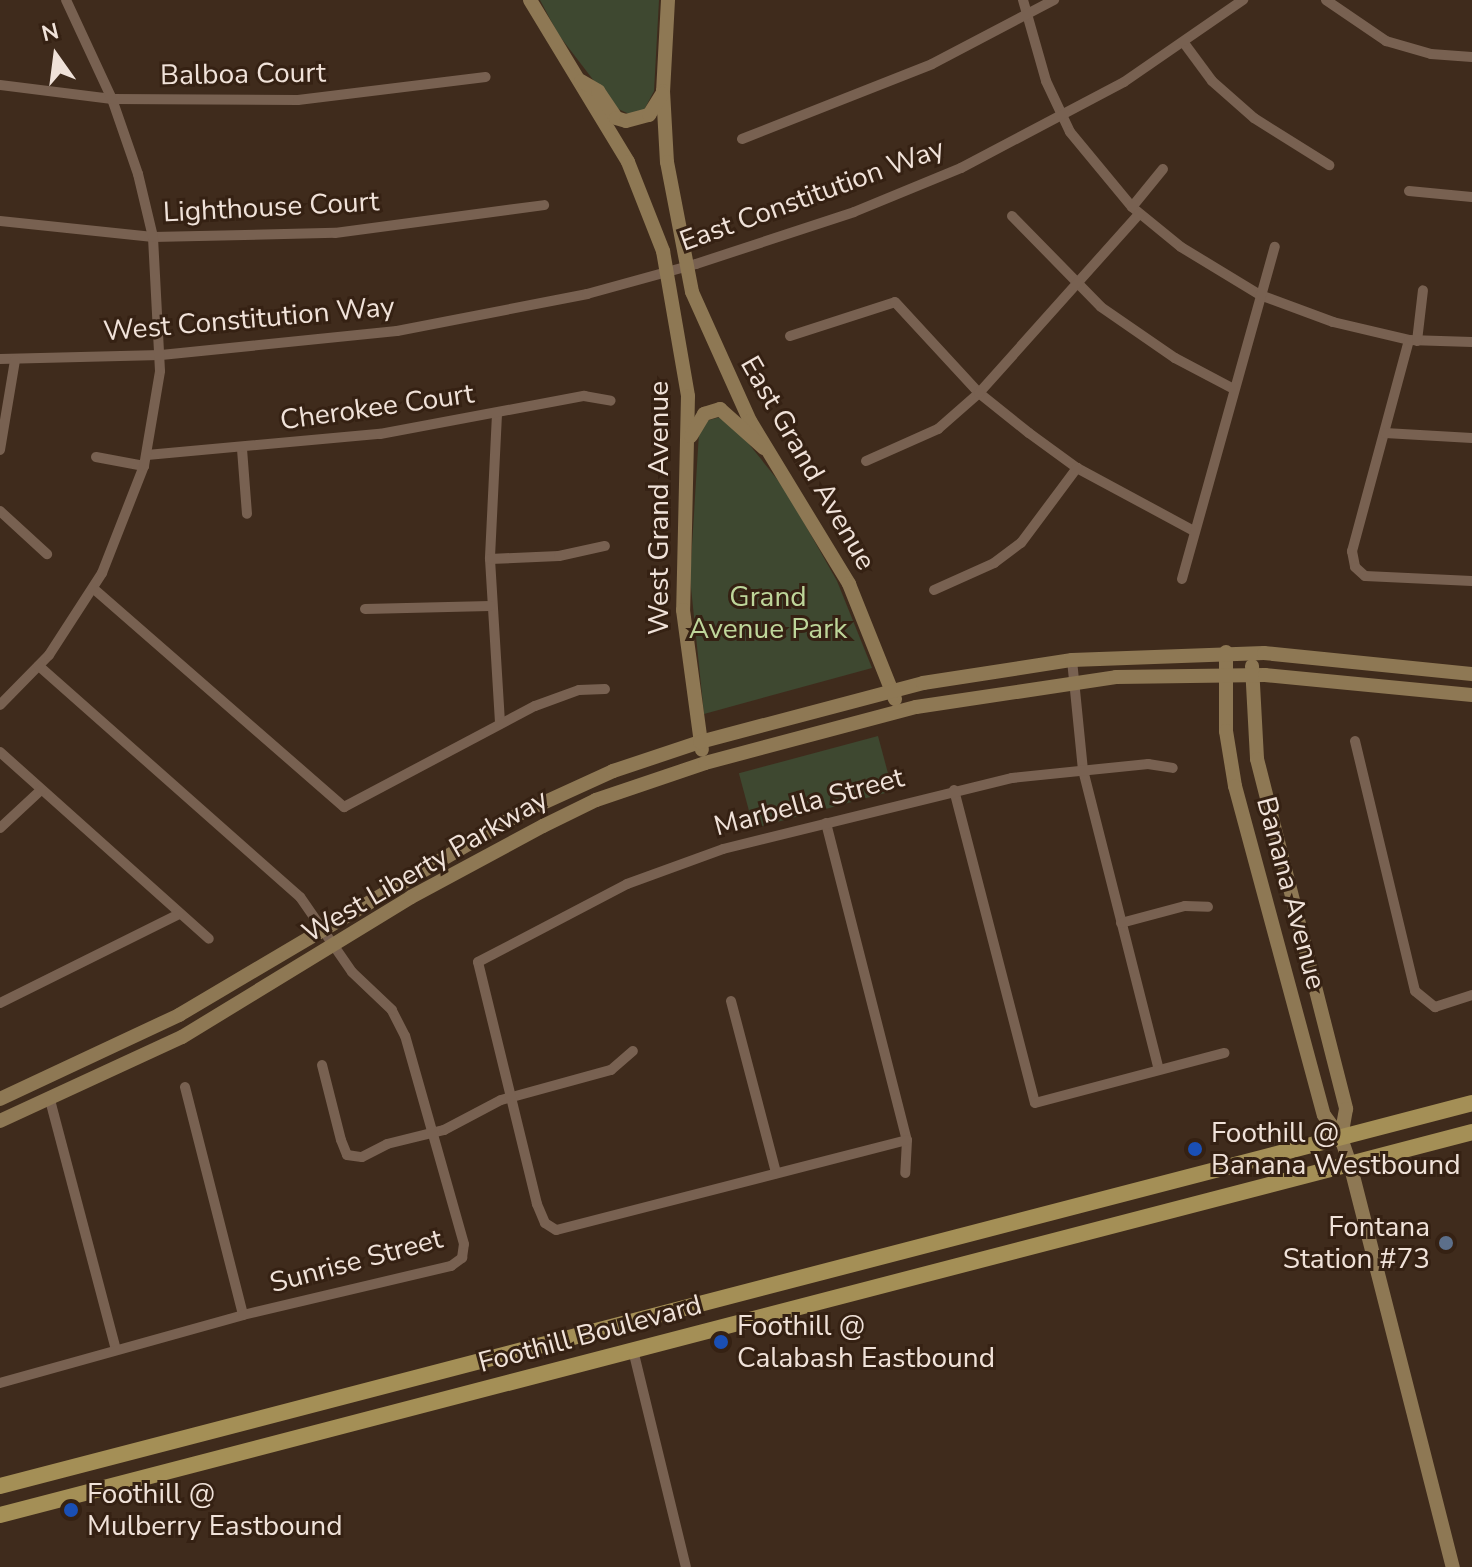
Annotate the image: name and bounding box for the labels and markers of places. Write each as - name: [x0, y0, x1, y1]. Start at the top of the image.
- place label: Foothill @ Banana Westbound: [1211, 1116, 1460, 1182]
- marker: Foothill @ Banana Westbound: [1186, 1140, 1204, 1158]
- place label: Fontana Station #73: [1283, 1210, 1430, 1276]
- marker: Fontana Station #73: [1437, 1234, 1455, 1252]
- place label: Foothill @ Calabash Eastbound: [737, 1309, 995, 1375]
- marker: Foothill @ Calabash Eastbound: [712, 1333, 730, 1351]
- place label: Foothill @ Mulberry Eastbound: [87, 1477, 343, 1543]
- marker: Foothill @ Mulberry Eastbound: [62, 1501, 80, 1519]

